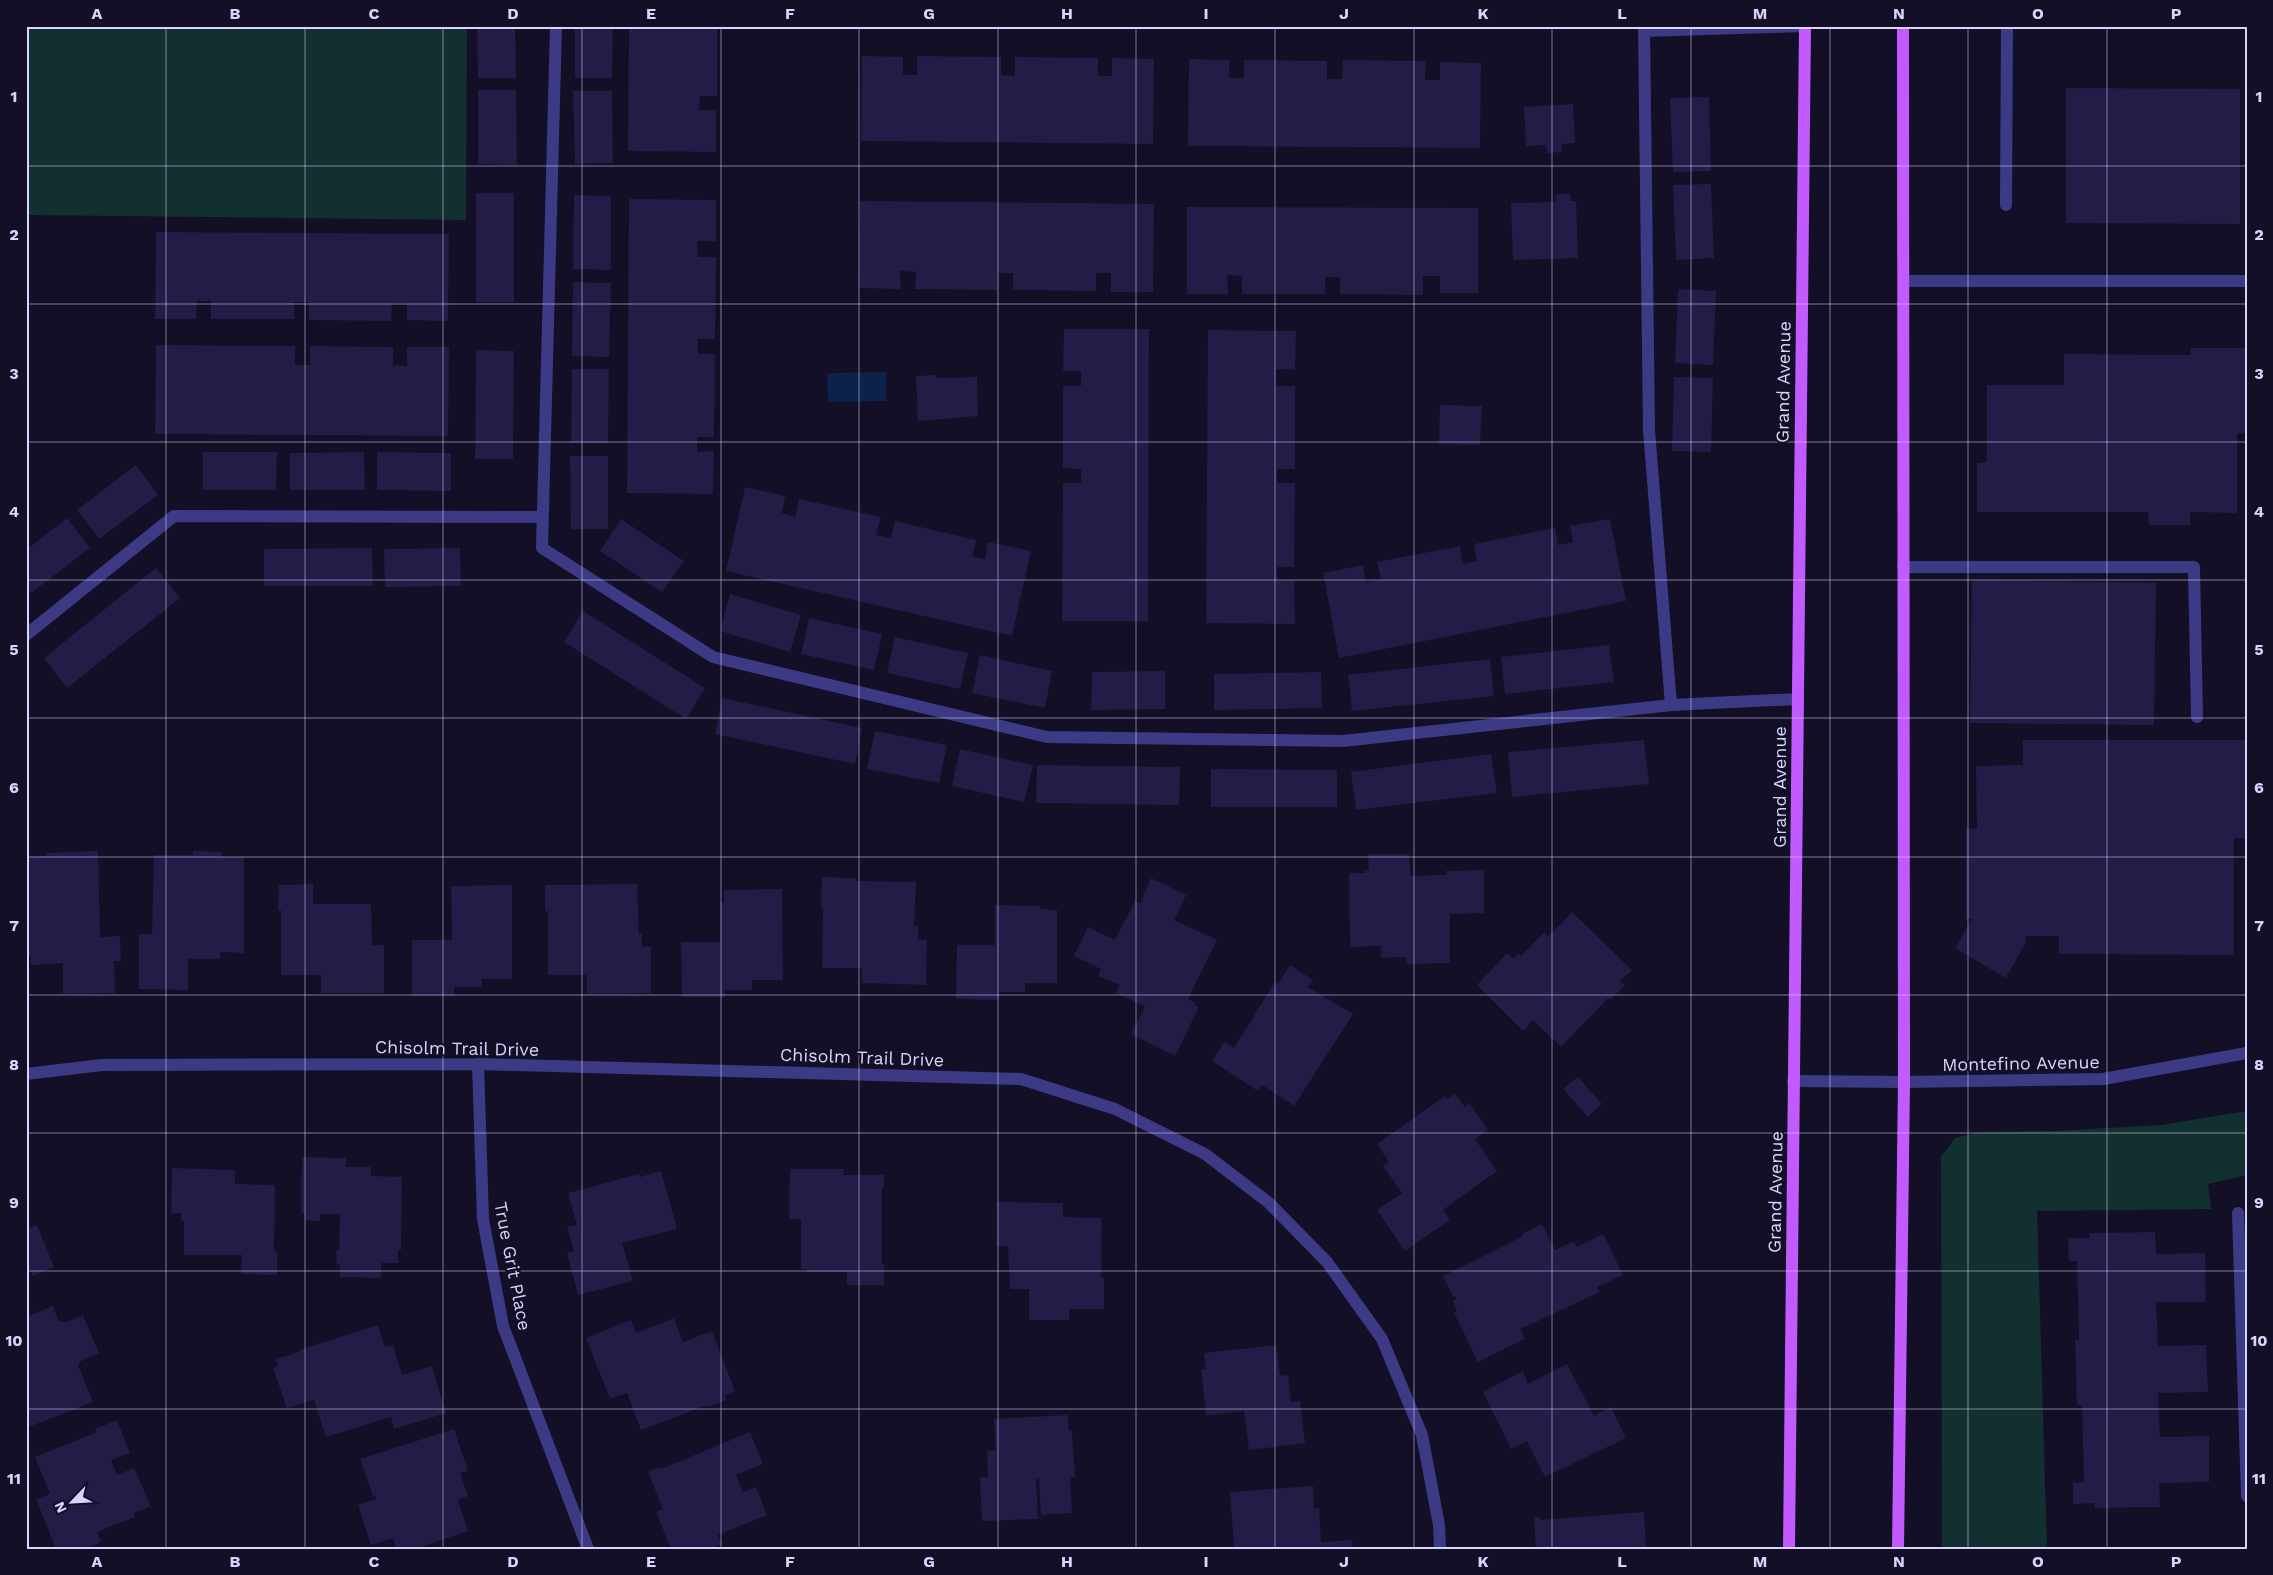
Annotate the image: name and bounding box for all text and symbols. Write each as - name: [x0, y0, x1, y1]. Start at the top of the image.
- text: A: [92, 4, 103, 23]
- text: B: [230, 4, 241, 23]
- text: C: [369, 4, 380, 23]
- text: D: [507, 4, 519, 23]
- text: E: [646, 4, 656, 23]
- text: F: [785, 4, 795, 23]
- text: G: [923, 4, 935, 23]
- text: H: [1061, 4, 1073, 23]
- text: I: [1203, 4, 1209, 23]
- text: J: [1339, 4, 1349, 23]
- text: K: [1477, 4, 1489, 23]
- text: L: [1617, 4, 1627, 23]
- text: M: [1753, 4, 1767, 23]
- text: N: [1893, 4, 1905, 23]
- text: O: [2032, 4, 2044, 23]
- text: P: [2171, 4, 2182, 23]
- text: 1: [11, 87, 17, 106]
- text: 1: [2256, 87, 2262, 106]
- text: 2: [9, 225, 19, 244]
- text: 2: [2254, 225, 2264, 244]
- street label: Grand Avenue: [1771, 321, 1795, 443]
- text: 3: [9, 364, 19, 383]
- text: 3: [2254, 364, 2264, 383]
- text: 4: [9, 502, 19, 521]
- text: 4: [2254, 502, 2264, 521]
- text: 5: [9, 640, 19, 659]
- text: 5: [2254, 640, 2264, 659]
- street label: Grand Avenue: [1769, 726, 1790, 848]
- text: 6: [9, 778, 19, 797]
- text: 6: [2254, 778, 2264, 797]
- text: 7: [9, 916, 19, 935]
- text: 7: [2254, 916, 2264, 935]
- street label: Chisolm Trail Drive: [375, 1036, 539, 1060]
- street label: Chisolm Trail Drive: [780, 1044, 944, 1070]
- street label: Montefino Avenue: [1942, 1051, 2100, 1075]
- text: 8: [9, 1055, 19, 1074]
- text: 8: [2254, 1055, 2264, 1074]
- street label: Grand Avenue: [1763, 1131, 1787, 1253]
- text: 9: [9, 1193, 19, 1212]
- text: 9: [2254, 1193, 2264, 1212]
- street label: True Grit Place: [490, 1200, 536, 1332]
- text: 10: [5, 1331, 23, 1350]
- text: 10: [2250, 1331, 2268, 1350]
- text: 11: [7, 1469, 21, 1488]
- text: 11: [2252, 1469, 2266, 1488]
- north arrow: [48, 1478, 98, 1528]
- text: N: [51, 1499, 70, 1516]
- text: A: [92, 1552, 103, 1571]
- text: B: [230, 1552, 241, 1571]
- text: C: [369, 1552, 380, 1571]
- text: D: [507, 1552, 519, 1571]
- text: E: [646, 1552, 656, 1571]
- text: F: [785, 1552, 795, 1571]
- text: G: [923, 1552, 935, 1571]
- text: H: [1061, 1552, 1073, 1571]
- text: I: [1203, 1552, 1209, 1571]
- text: J: [1339, 1552, 1349, 1571]
- text: K: [1477, 1552, 1489, 1571]
- text: L: [1617, 1552, 1627, 1571]
- text: M: [1753, 1552, 1767, 1571]
- text: N: [1893, 1552, 1905, 1571]
- text: O: [2032, 1552, 2044, 1571]
- text: P: [2171, 1552, 2182, 1571]

